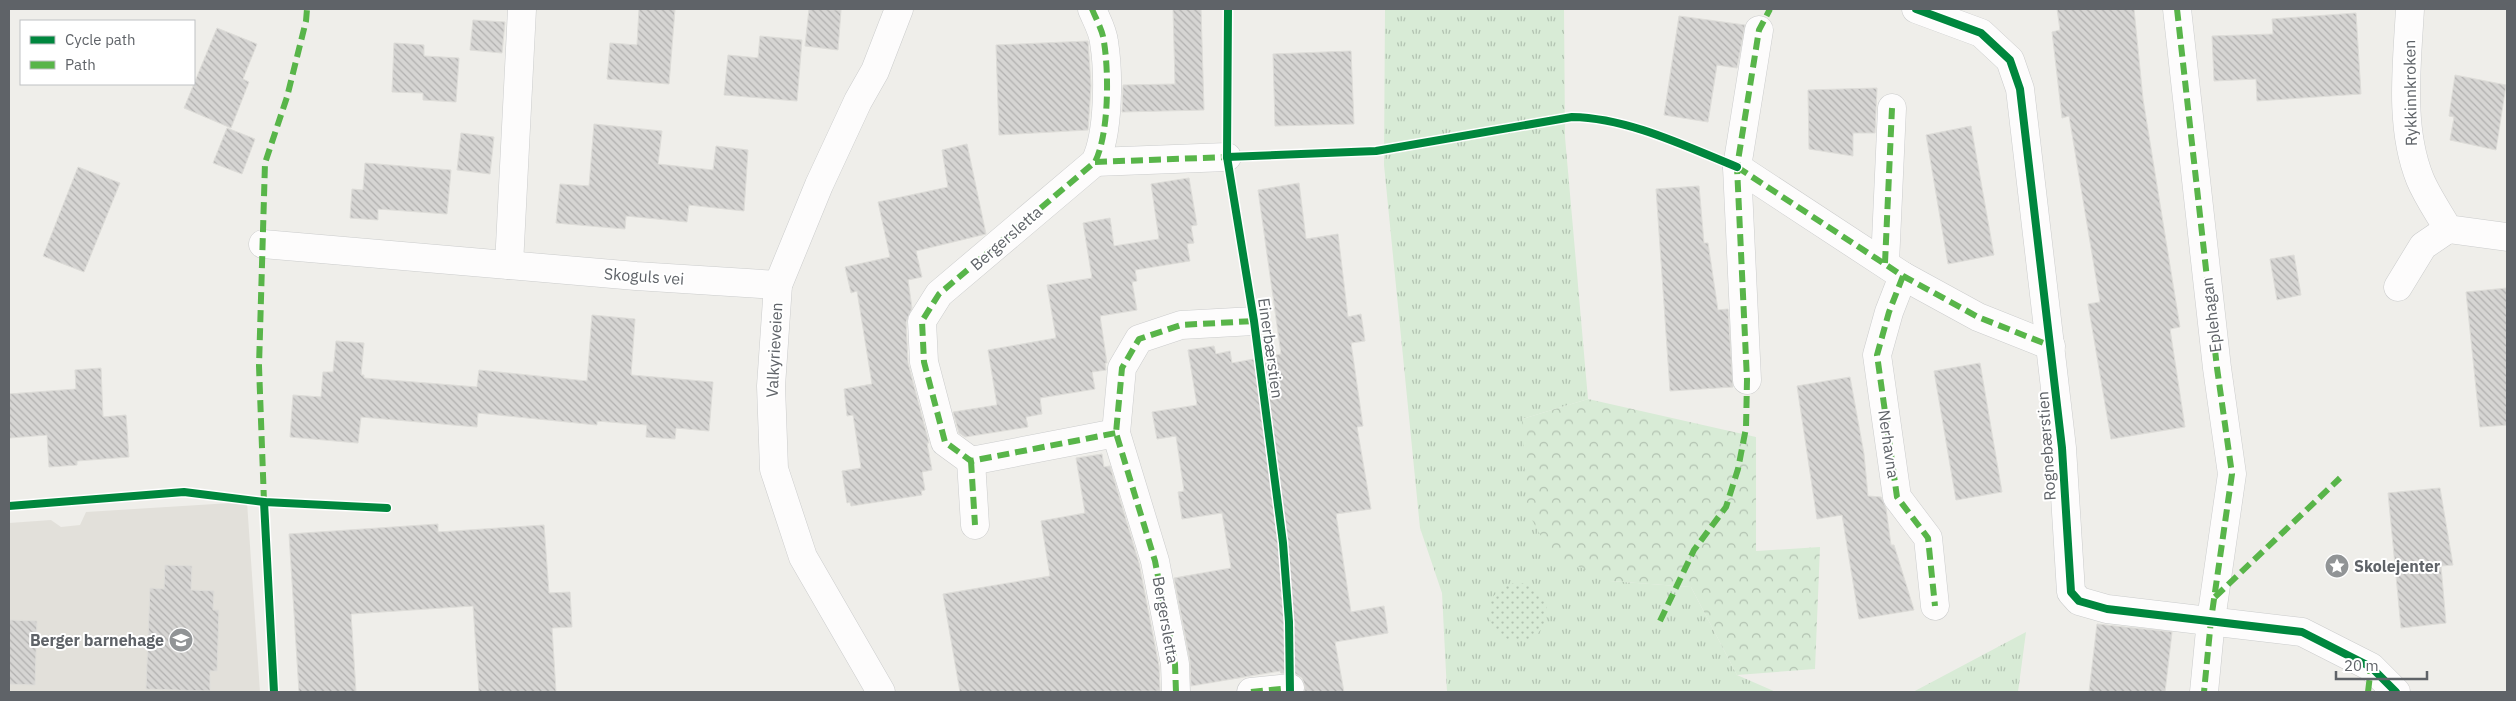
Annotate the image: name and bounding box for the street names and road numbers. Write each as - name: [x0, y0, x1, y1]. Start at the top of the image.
- street label: Rykkinnkroken: [2399, 40, 2421, 146]
- street label: Bergersletta: [966, 201, 1046, 275]
- street label: Skoguls vei: [603, 263, 685, 289]
- street label: Eplehagan: [2196, 276, 2226, 354]
- street label: Einerbærstien: [1254, 296, 1288, 400]
- street label: Valkyrieveien: [762, 302, 786, 398]
- street label: Rognebærstien: [2032, 391, 2060, 501]
- street label: Nerhavna: [1874, 408, 1904, 480]
- street label: Bergersletta: [1148, 575, 1184, 666]

